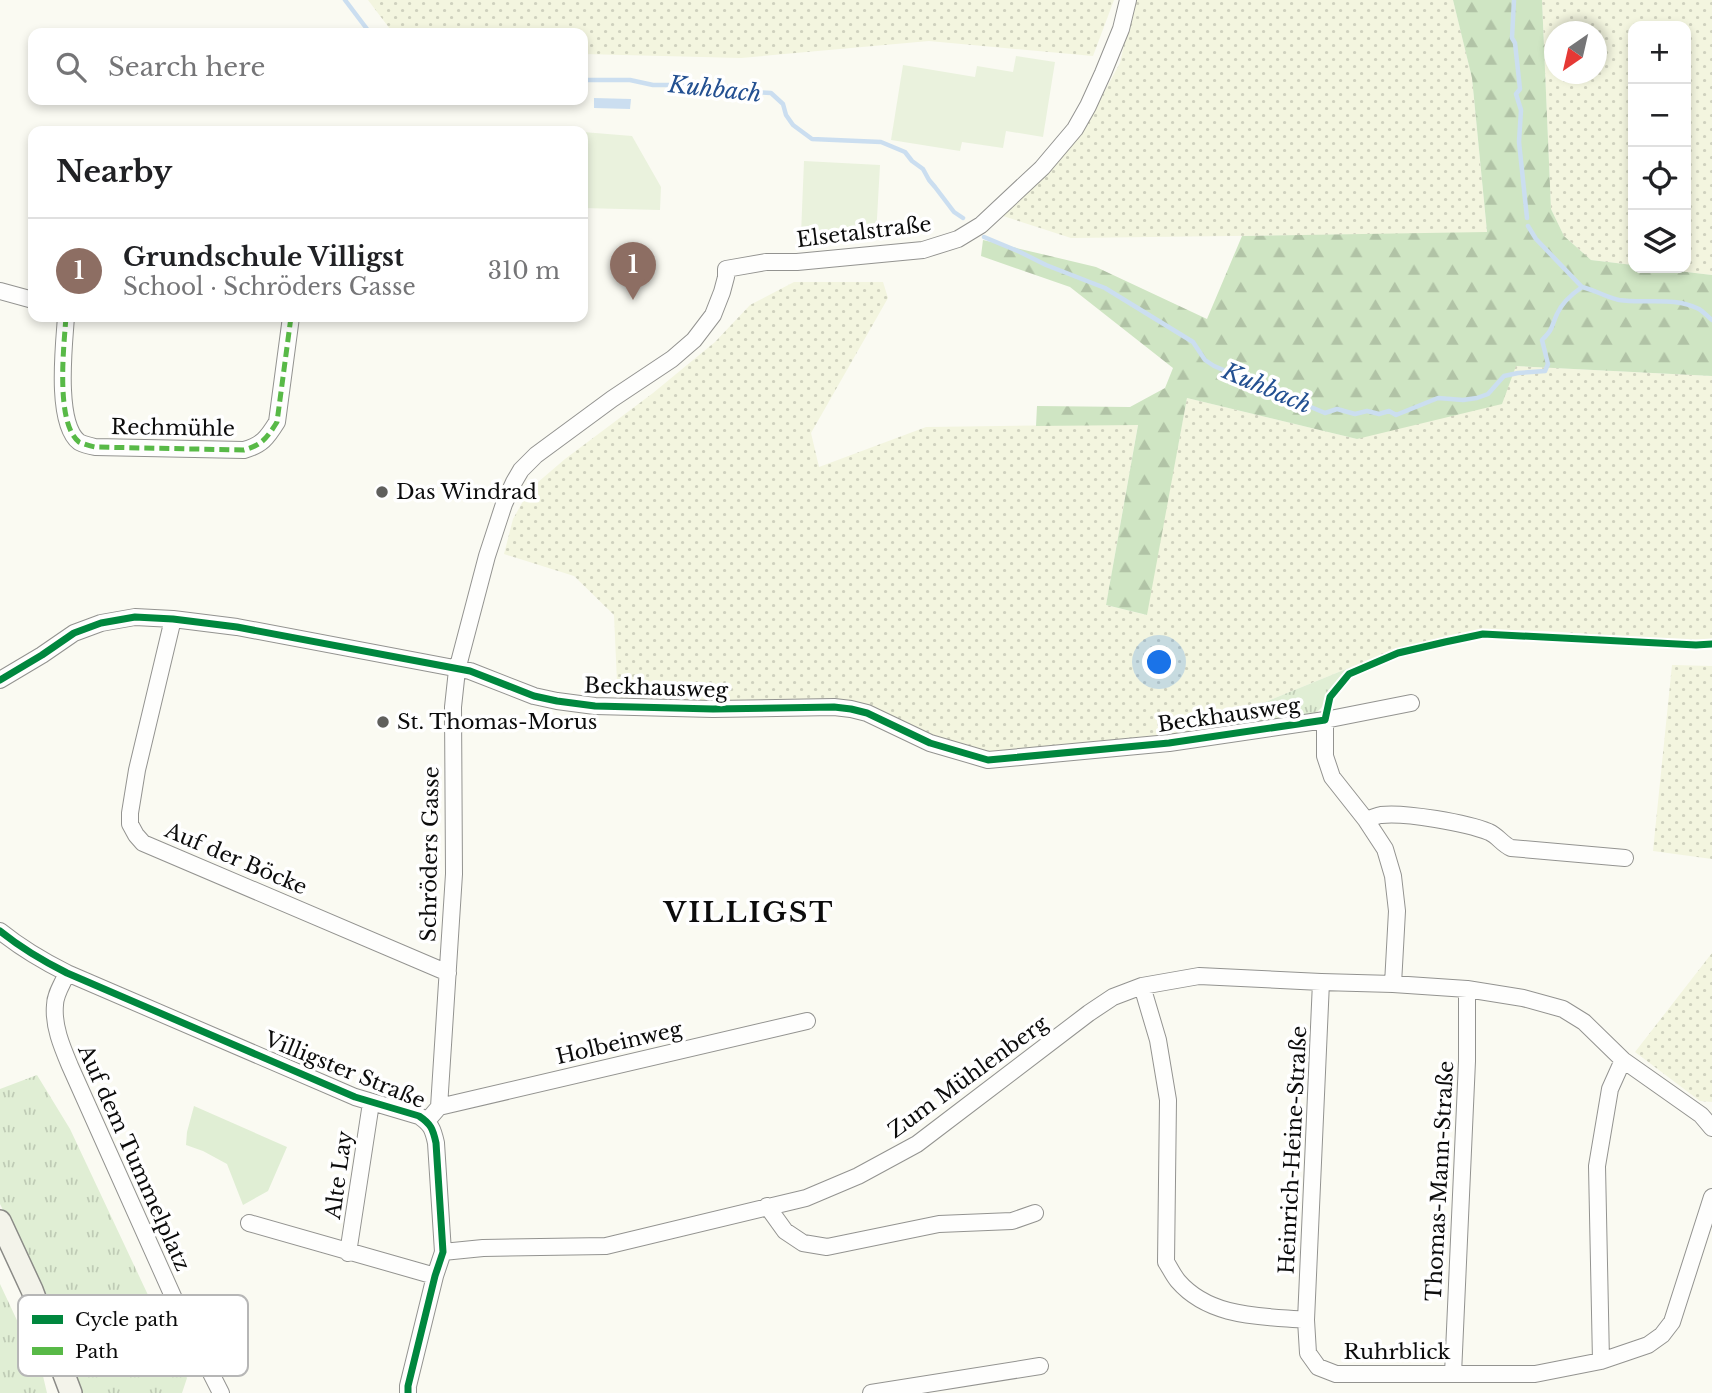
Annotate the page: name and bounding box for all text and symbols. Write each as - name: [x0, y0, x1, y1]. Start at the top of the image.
- north arrow: [1544, 21, 1607, 84]
- map controls: [1628, 21, 1691, 273]
- button: +: [1628, 21, 1691, 84]
- search box: [28, 28, 588, 105]
- icon: search: [52, 48, 90, 86]
- text: Search here: [108, 51, 265, 83]
- water label: Kuhbach: [666, 70, 763, 108]
- button: −: [1628, 84, 1691, 147]
- button: locate: [1628, 147, 1691, 210]
- text: Nearby: [56, 153, 172, 190]
- button: layers: [1628, 210, 1691, 273]
- street label: Elsetalstraße: [795, 211, 933, 253]
- text: Grundschule Villigst: [123, 241, 404, 273]
- pin: 1: [610, 242, 656, 300]
- text: 1: [74, 257, 84, 285]
- text: 310 m: [488, 257, 560, 285]
- text: School · Schröders Gasse: [123, 273, 416, 301]
- water label: Kuhbach: [1218, 356, 1316, 419]
- street label: Rechmühle: [111, 414, 235, 442]
- place label: Das Windrad: [396, 479, 537, 505]
- marker: Das Windrad: [374, 484, 390, 500]
- your location: [1142, 645, 1176, 679]
- street label: Beckhausweg: [584, 672, 729, 704]
- street label: Beckhausweg: [1156, 692, 1303, 738]
- place label: St. Thomas-Morus: [397, 709, 597, 735]
- marker: St. Thomas-Morus: [375, 714, 391, 730]
- street label: Schröders Gasse: [415, 766, 445, 942]
- street label: Auf der Böcke: [160, 817, 311, 901]
- district label: VILLIGST: [663, 895, 834, 930]
- street label: Zum Mühlenberg: [883, 1010, 1053, 1144]
- street label: Holbeinweg: [553, 1016, 685, 1070]
- street label: Villigster Straße: [260, 1025, 429, 1114]
- street label: Heinrich-Heine-Straße: [1274, 1025, 1312, 1275]
- street label: Auf dem Tummelplatz: [72, 1040, 196, 1275]
- street label: Thomas-Mann-Straße: [1421, 1060, 1459, 1302]
- street label: Alte Lay: [320, 1129, 358, 1222]
- legend: [18, 1295, 248, 1376]
- text: Cycle path: [75, 1308, 178, 1331]
- street label: Ruhrblick: [1344, 1339, 1451, 1365]
- text: Path: [75, 1340, 119, 1363]

